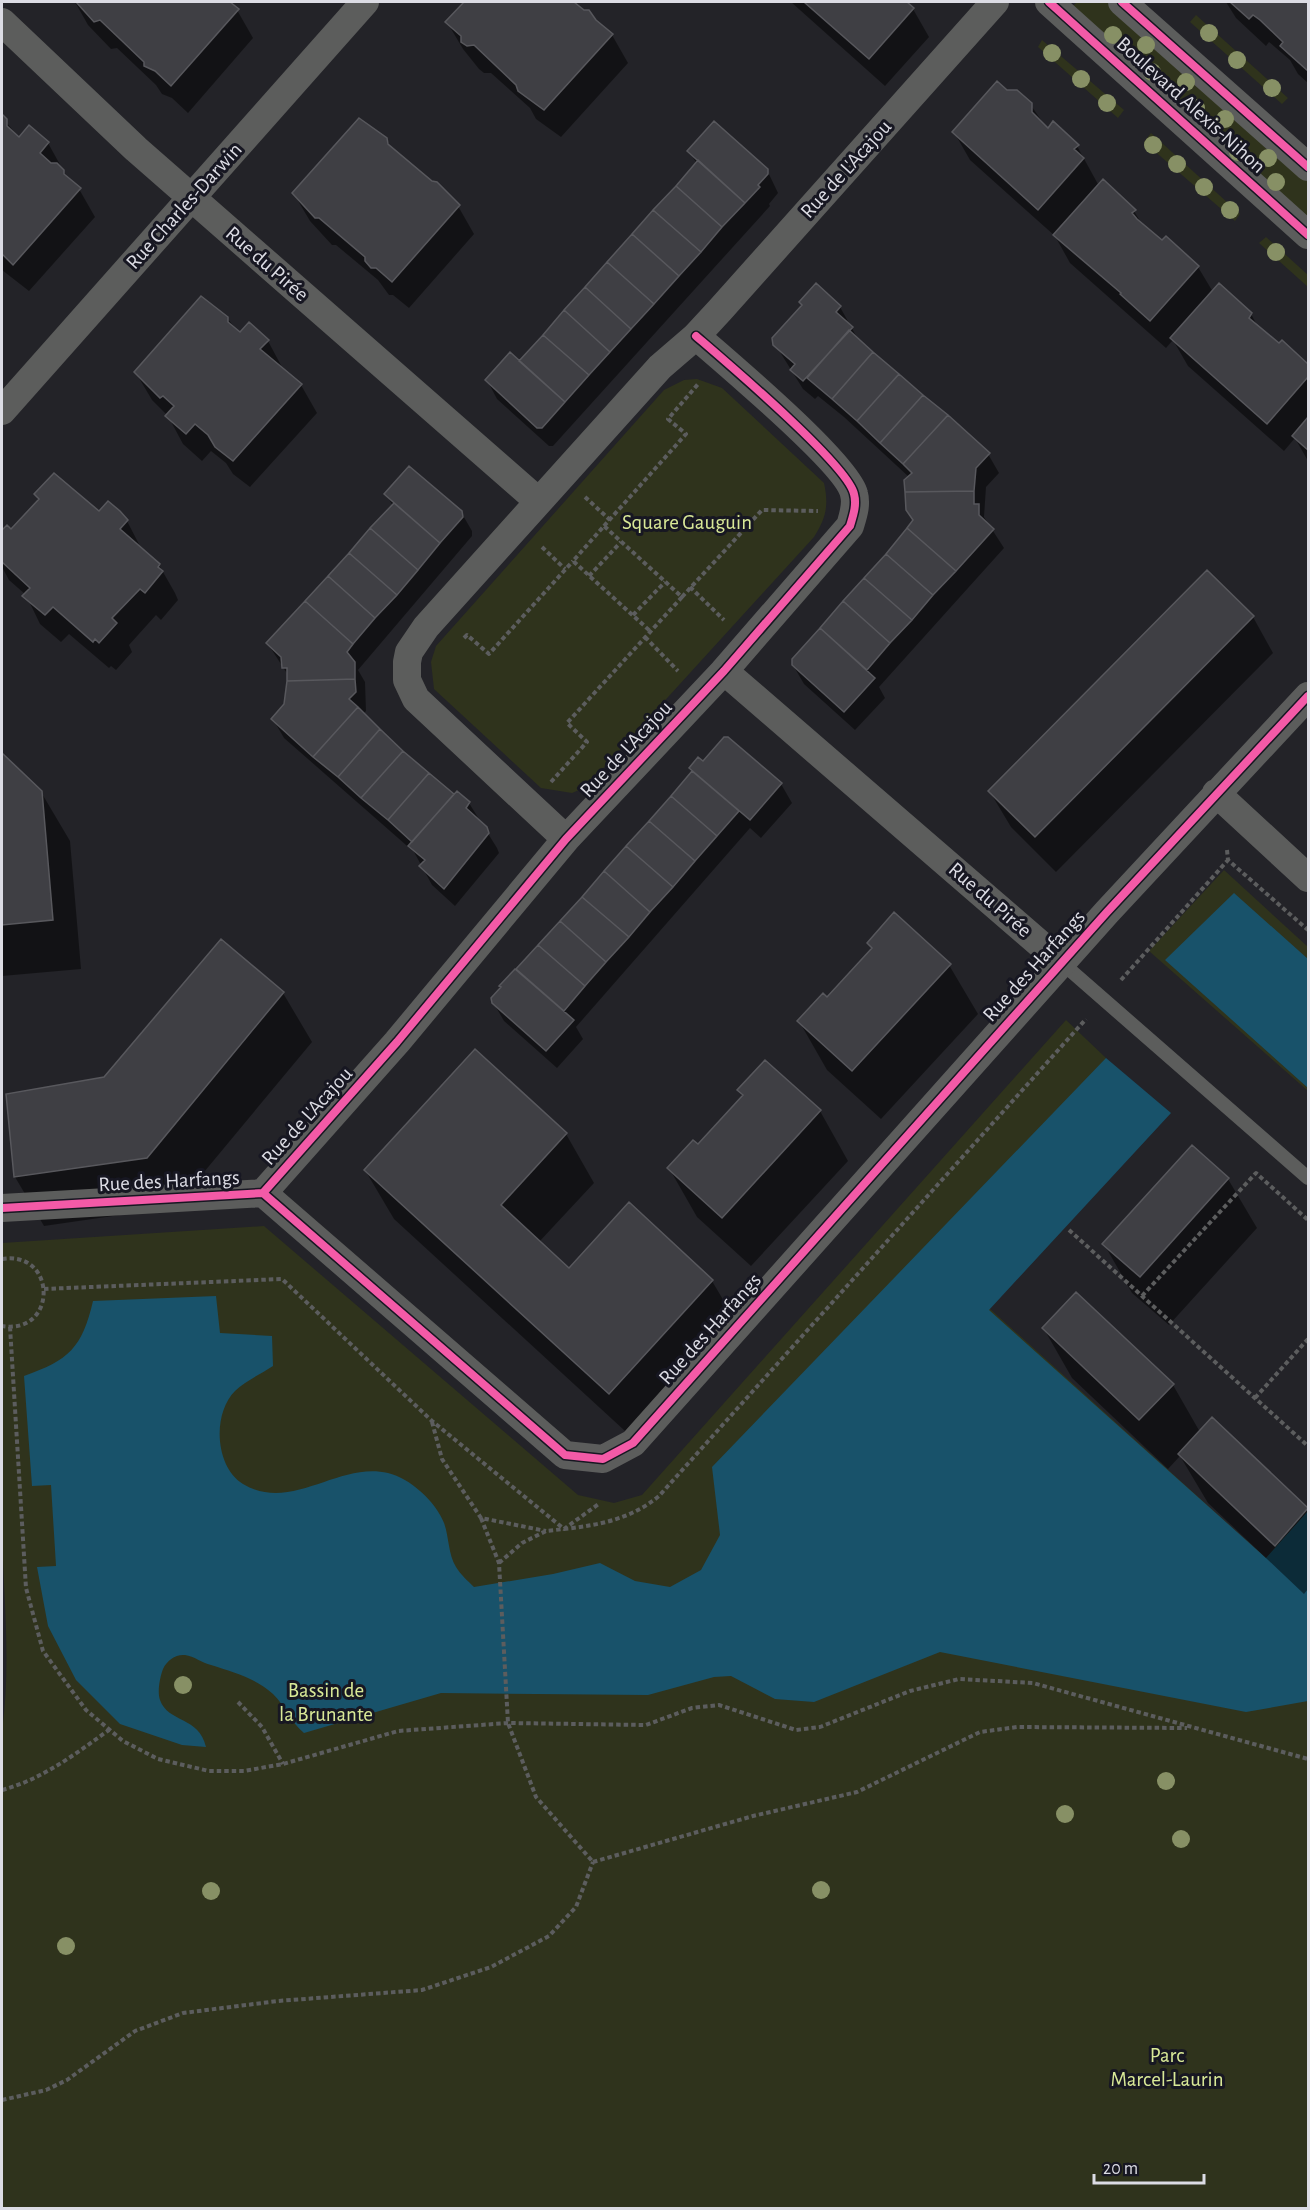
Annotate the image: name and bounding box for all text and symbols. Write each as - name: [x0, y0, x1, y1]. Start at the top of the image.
- street label: Boulevard Alexis-Nihon: [1113, 33, 1269, 177]
- street label: Rue de L'Acajou: [797, 116, 895, 222]
- street label: Rue Charles-Darwin: [122, 139, 246, 273]
- street label: Rue du Pirée: [222, 223, 312, 305]
- park label: Square Gauguin: [622, 512, 752, 533]
- street label: Rue de L'Acajou: [576, 696, 676, 801]
- street label: Rue du Pirée: [945, 859, 1035, 941]
- street label: Rue des Harfangs: [979, 906, 1089, 1026]
- street label: Rue de L'Acajou: [258, 1063, 356, 1169]
- street label: Rue des Harfangs: [98, 1167, 240, 1195]
- street label: Rue des Harfangs: [655, 1269, 765, 1389]
- park label: Bassin de la Brunante: [279, 1680, 373, 1725]
- park label: Parc Marcel-Laurin: [1110, 2045, 1224, 2090]
- scale bar: [1094, 2147, 1204, 2185]
- text: 20 m: [1103, 2160, 1138, 2178]

